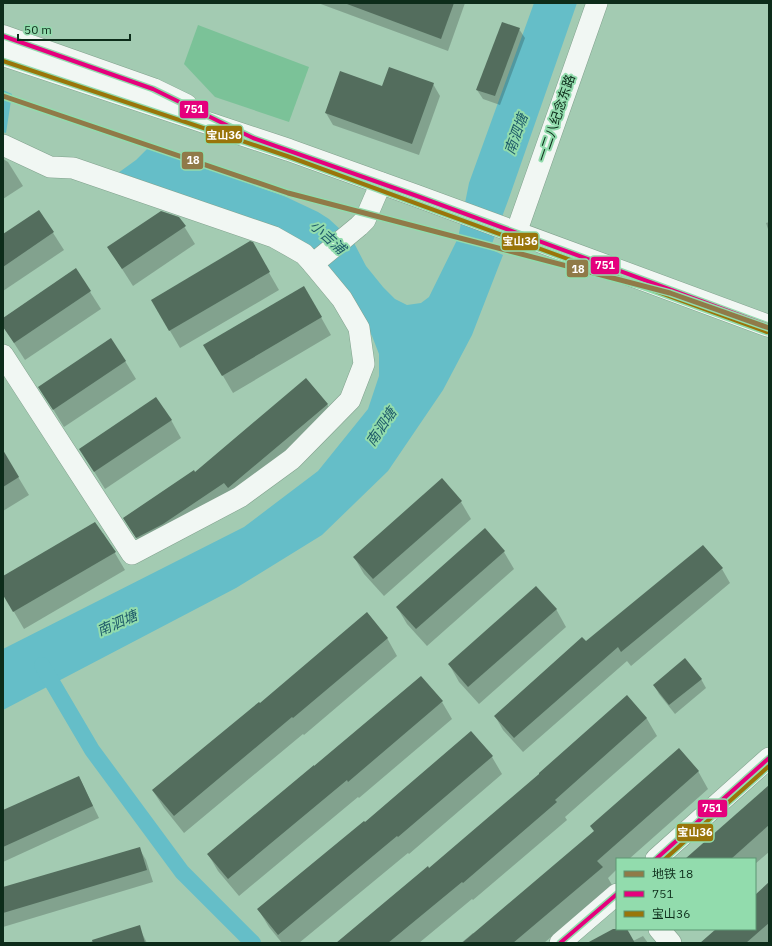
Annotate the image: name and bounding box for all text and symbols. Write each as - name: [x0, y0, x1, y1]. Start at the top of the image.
- scale bar: [18, 16, 130, 42]
- text: 50 m: [24, 22, 52, 37]
- street label: 一二八纪念东路: [533, 72, 579, 164]
- line badge: 751: [179, 100, 209, 119]
- text: 751: [184, 102, 204, 116]
- water label: 南泗塘: [500, 109, 532, 157]
- line badge: 宝山36: [205, 125, 243, 144]
- text: 宝山36: [206, 128, 242, 142]
- line badge: 18: [181, 151, 204, 170]
- text: 18: [186, 153, 200, 167]
- water label: 小吉浦: [306, 216, 351, 259]
- line badge: 宝山36: [501, 232, 539, 251]
- text: 宝山36: [502, 234, 538, 248]
- line badge: 751: [590, 256, 620, 275]
- text: 751: [595, 258, 615, 272]
- line badge: 18: [566, 259, 589, 278]
- text: 18: [571, 262, 585, 276]
- water label: 南泗塘: [362, 403, 401, 449]
- water label: 南泗塘: [94, 605, 142, 640]
- line badge: 751: [697, 799, 728, 818]
- text: 751: [702, 801, 722, 815]
- line badge: 宝山36: [676, 823, 714, 842]
- text: 宝山36: [677, 825, 713, 839]
- legend: [616, 858, 756, 930]
- text: 地铁 18: [652, 866, 693, 881]
- text: 751: [652, 886, 674, 901]
- text: 宝山36: [652, 906, 690, 921]

